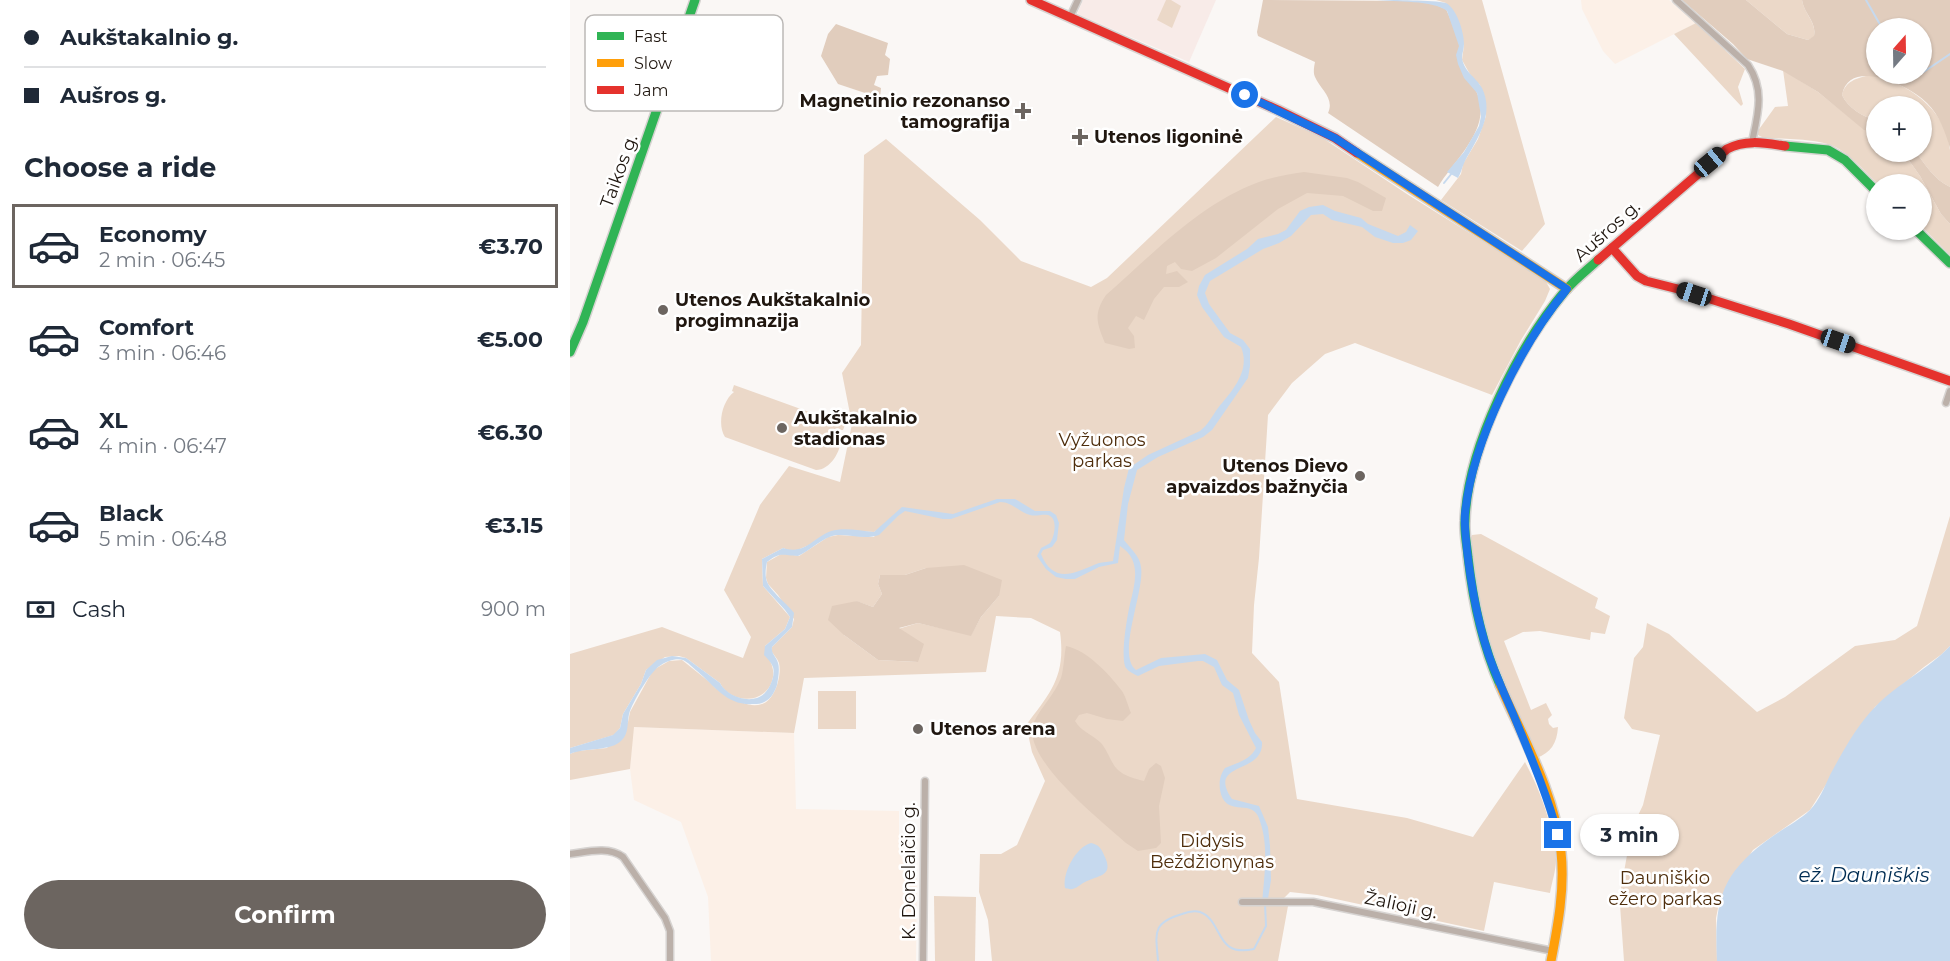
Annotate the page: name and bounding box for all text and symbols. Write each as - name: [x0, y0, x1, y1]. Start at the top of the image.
- legend: [585, 15, 783, 111]
- north arrow: [1866, 18, 1932, 84]
- map controls: [1866, 18, 1932, 240]
- text: Aukštakalnio g.: [60, 24, 238, 51]
- text: Fast: [634, 27, 668, 46]
- text: Slow: [634, 54, 672, 73]
- text: Jam: [633, 81, 668, 100]
- route start: [1231, 81, 1258, 108]
- text: Aušros g.: [60, 82, 166, 109]
- place label: Magnetinio rezonanso tamografija: [800, 90, 1010, 133]
- button: +: [1866, 96, 1932, 162]
- marker: Magnetinio rezonanso tamografija: [1014, 102, 1032, 120]
- place label: Utenos ligoninė: [1094, 126, 1243, 148]
- marker: Utenos ligoninė: [1071, 128, 1089, 146]
- street label: Taikos g.: [596, 131, 642, 211]
- car: [1690, 144, 1730, 180]
- text: Choose a ride: [24, 151, 216, 184]
- button: −: [1866, 174, 1932, 240]
- street label: Aušros g.: [1569, 196, 1645, 266]
- icon: car: [27, 219, 81, 273]
- text: Economy: [99, 221, 207, 248]
- text: €3.70: [479, 233, 543, 260]
- text: 2 min · 06:45: [99, 248, 225, 272]
- car: [1674, 280, 1714, 308]
- place label: Utenos Aukštakalnio progimnazija: [675, 289, 871, 332]
- marker: Utenos Aukštakalnio progimnazija: [656, 303, 670, 317]
- icon: car: [27, 312, 81, 366]
- text: Comfort: [99, 314, 194, 341]
- text: €5.00: [477, 326, 543, 353]
- car: [1818, 327, 1858, 355]
- text: 3 min · 06:46: [99, 341, 226, 365]
- icon: car: [27, 405, 81, 459]
- text: XL: [99, 407, 128, 434]
- place label: Aukštakalnio stadionas: [793, 407, 918, 450]
- text: €6.30: [477, 419, 543, 446]
- marker: Aukštakalnio stadionas: [775, 421, 789, 435]
- park label: Vyžuonos parkas: [1059, 429, 1146, 472]
- text: 4 min · 06:47: [99, 434, 227, 458]
- place label: Utenos Dievo apvaizdos bažnyčia: [1166, 455, 1348, 498]
- marker: Utenos Dievo apvaizdos bažnyčia: [1353, 469, 1367, 483]
- icon: car: [27, 498, 81, 552]
- text: Black: [99, 500, 163, 527]
- text: €3.15: [485, 512, 543, 539]
- text: 5 min · 06:48: [99, 527, 227, 551]
- icon: cash: [24, 593, 57, 626]
- text: Cash: [72, 596, 126, 623]
- text: 900 m: [481, 597, 546, 621]
- place label: Utenos arena: [930, 718, 1056, 740]
- marker: Utenos arena: [911, 722, 925, 736]
- street label: K. Donelaičio g.: [898, 802, 920, 940]
- callout: 3 min: [1579, 814, 1678, 856]
- route end: [1544, 821, 1571, 848]
- text: 3 min: [1600, 823, 1659, 847]
- park label: Didysis Beždžionynas: [1150, 830, 1274, 873]
- water label: ež. Dauniškis: [1799, 863, 1930, 887]
- park label: Dauniškio ežero parkas: [1608, 867, 1722, 910]
- button: Confirm: [24, 880, 546, 949]
- street label: Žalioji g.: [1363, 887, 1439, 923]

